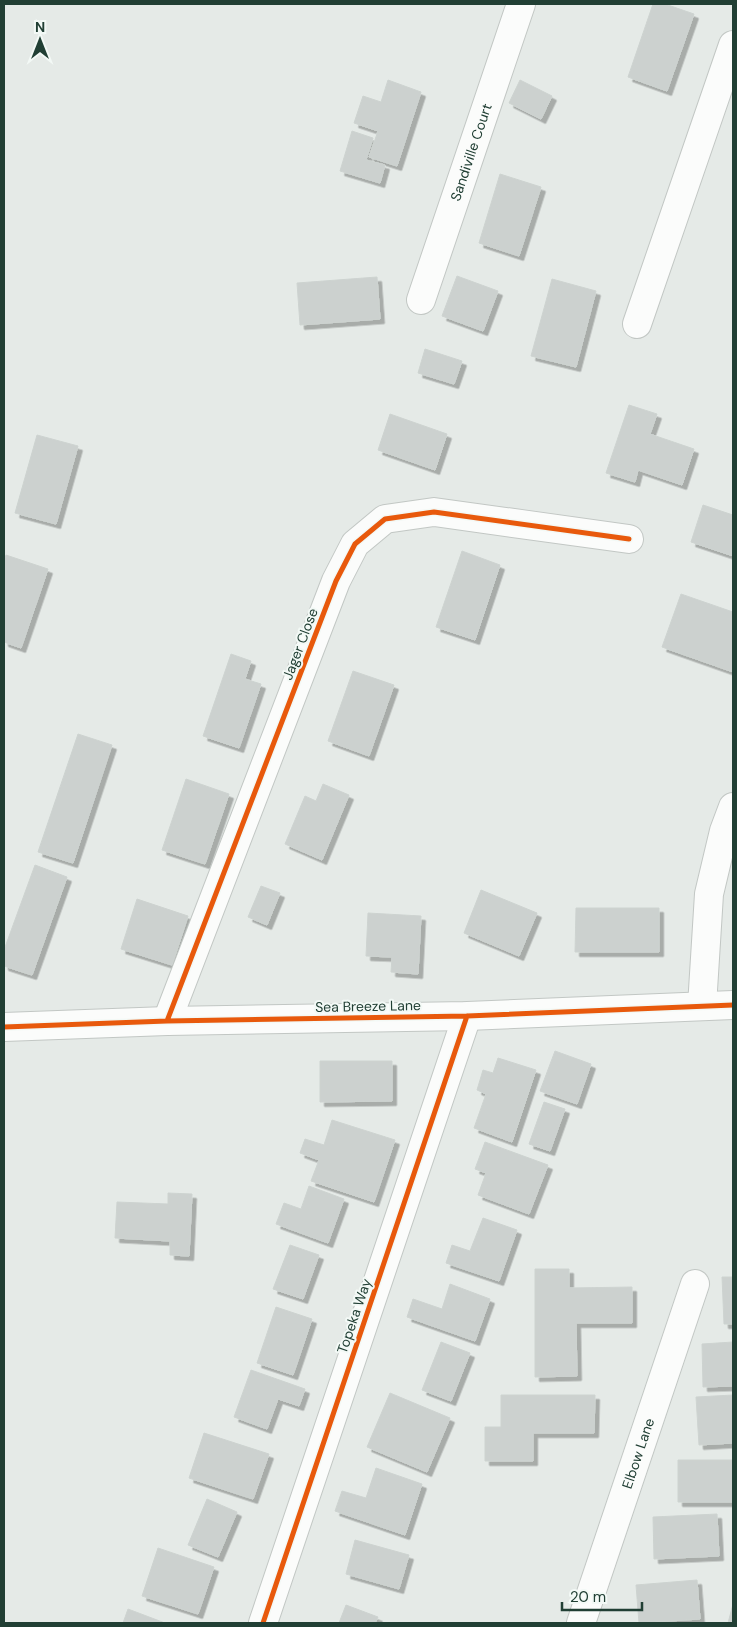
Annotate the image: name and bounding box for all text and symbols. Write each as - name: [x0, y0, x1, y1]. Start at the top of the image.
- north arrow: [15, 15, 65, 65]
- text: N: [35, 18, 45, 36]
- street label: Sandiville Court: [446, 101, 496, 203]
- street label: Jager Close: [278, 606, 322, 682]
- street label: Sea Breeze Lane: [315, 996, 421, 1016]
- street label: Topeka Way: [333, 1276, 375, 1356]
- street label: Elbow Lane: [618, 1416, 658, 1491]
- scale bar: [562, 1580, 642, 1612]
- text: 20 m: [570, 1587, 606, 1607]

